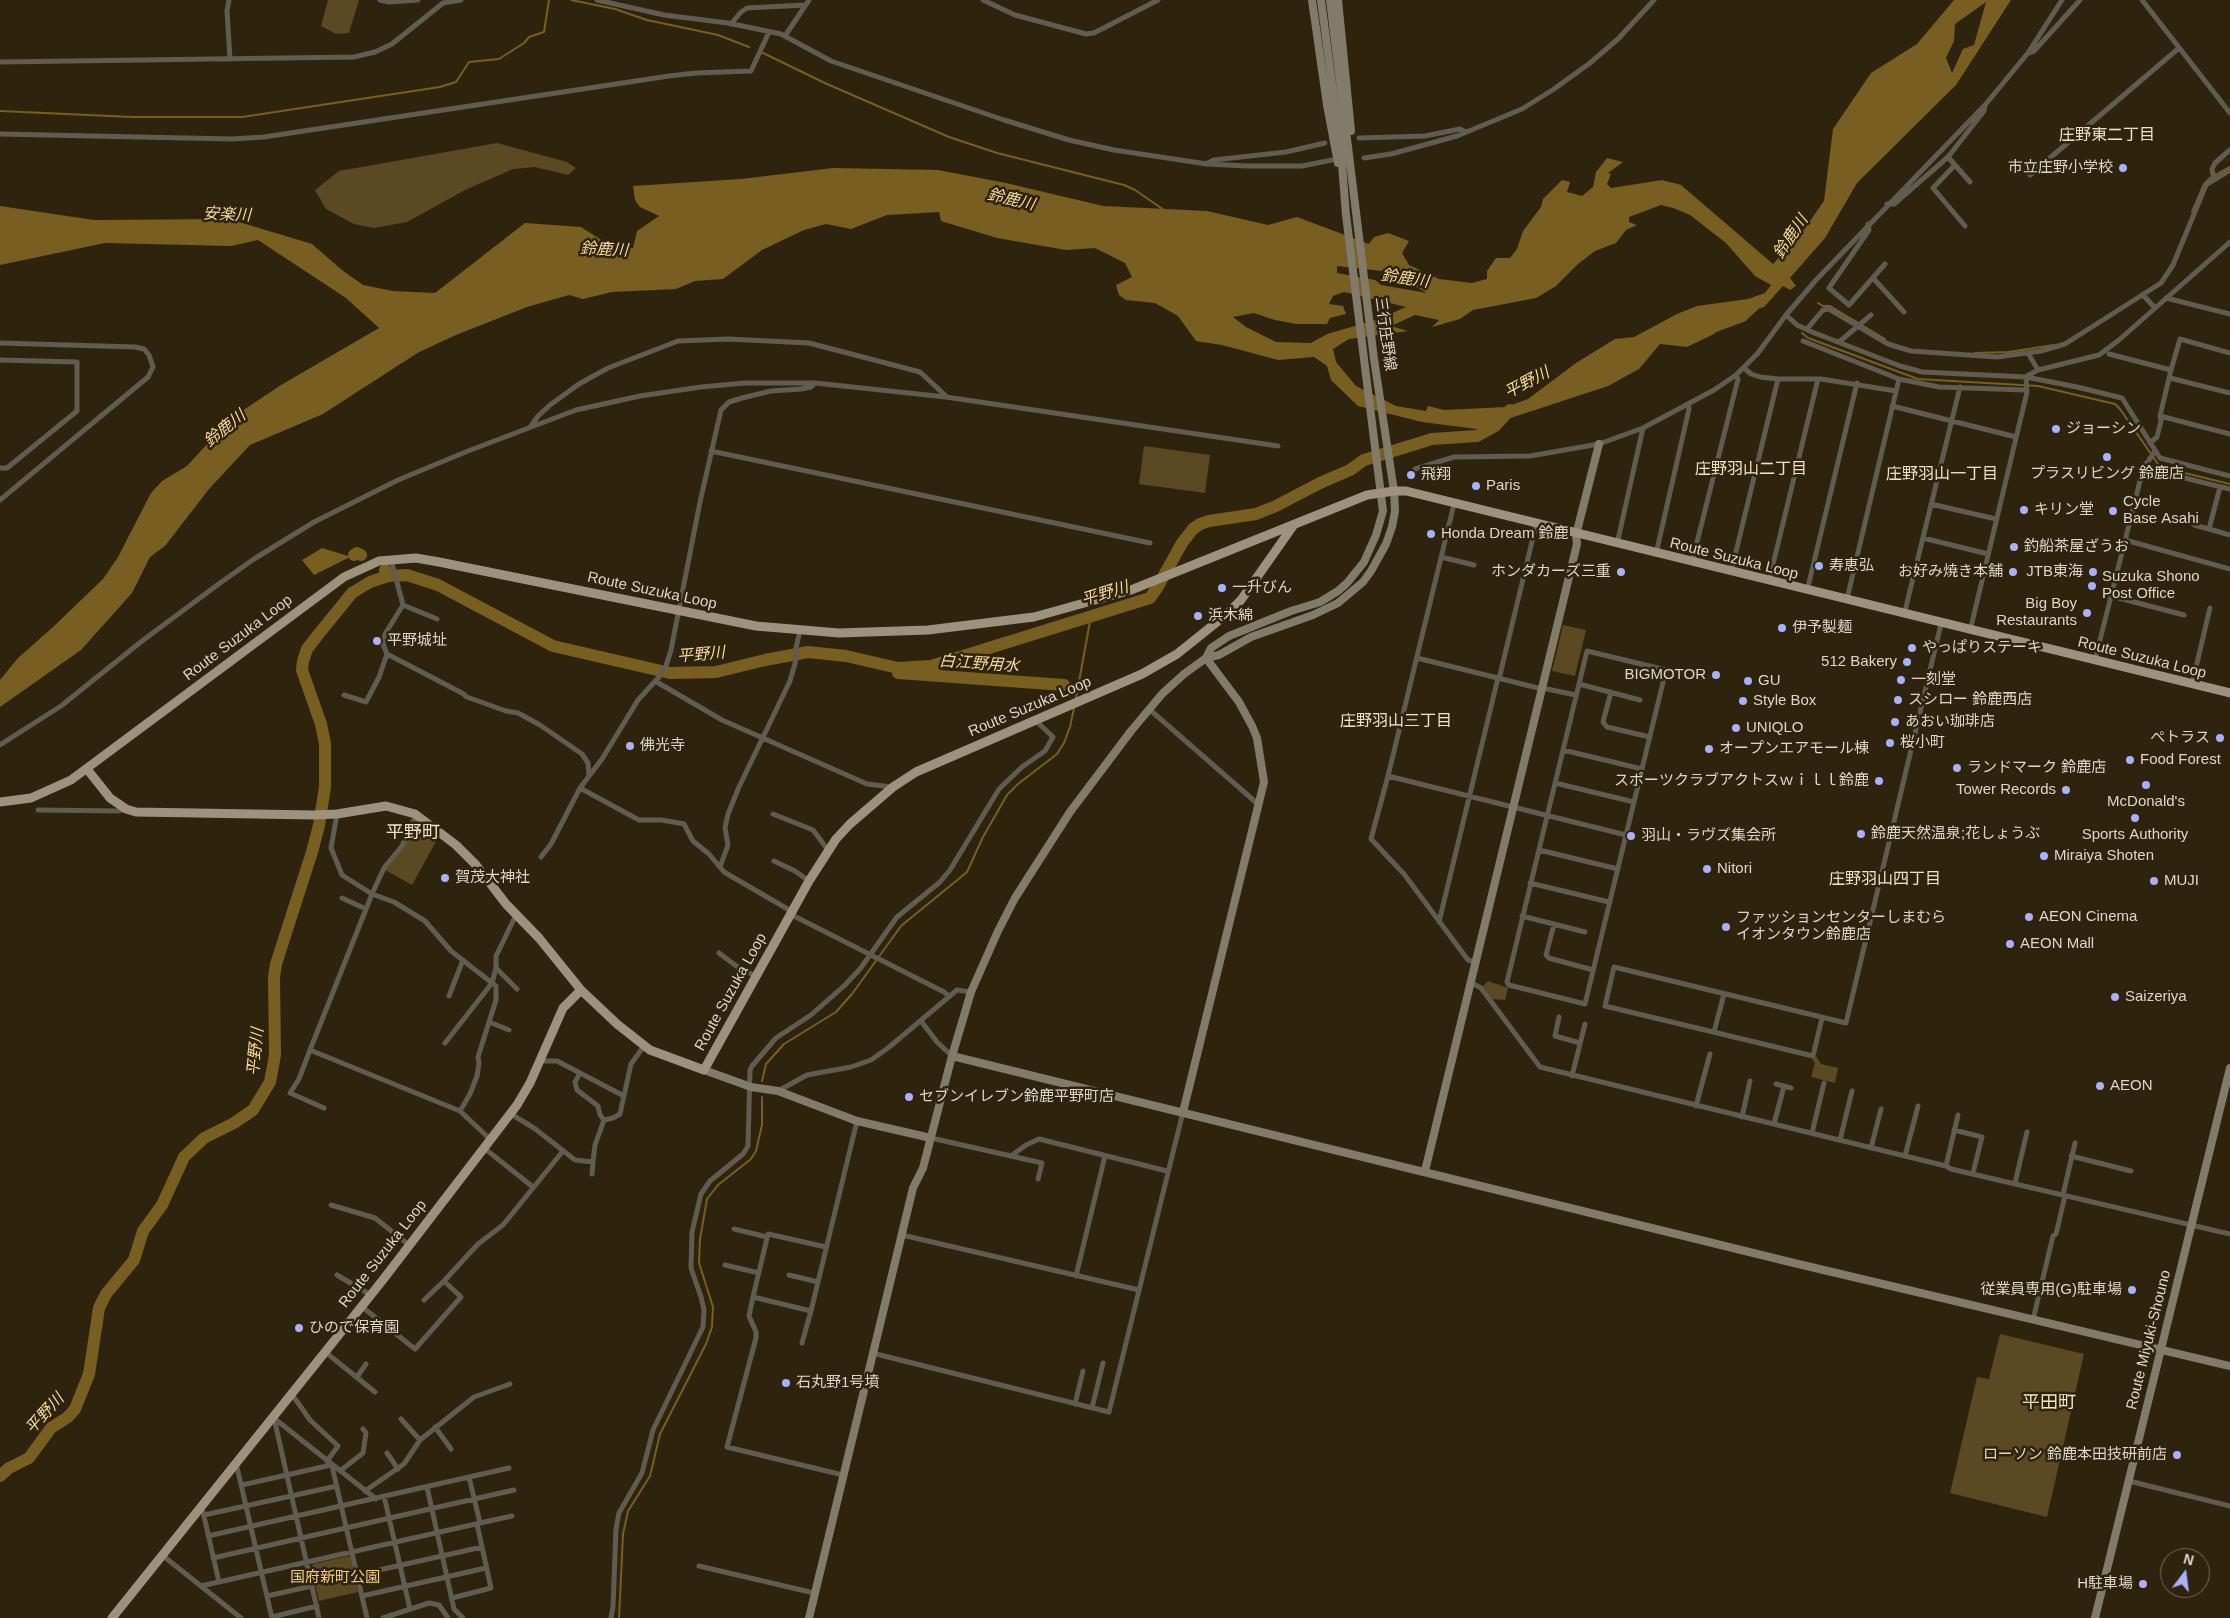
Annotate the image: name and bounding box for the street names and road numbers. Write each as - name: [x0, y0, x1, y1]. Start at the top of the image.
- street label: 三行庄野線: [1371, 296, 1399, 372]
- street label: Route Suzuka Loop: [1668, 534, 1800, 584]
- street label: Route Suzuka Loop: [586, 568, 718, 614]
- street label: Route Suzuka Loop: [180, 591, 296, 685]
- street label: Route Suzuka Loop: [2076, 633, 2208, 683]
- street label: Route Suzuka Loop: [966, 673, 1094, 741]
- street label: Route Suzuka Loop: [691, 930, 771, 1054]
- street label: Route Suzuka Loop: [335, 1197, 431, 1311]
- street label: Route Miyuki-Shouno: [2123, 1268, 2175, 1412]

